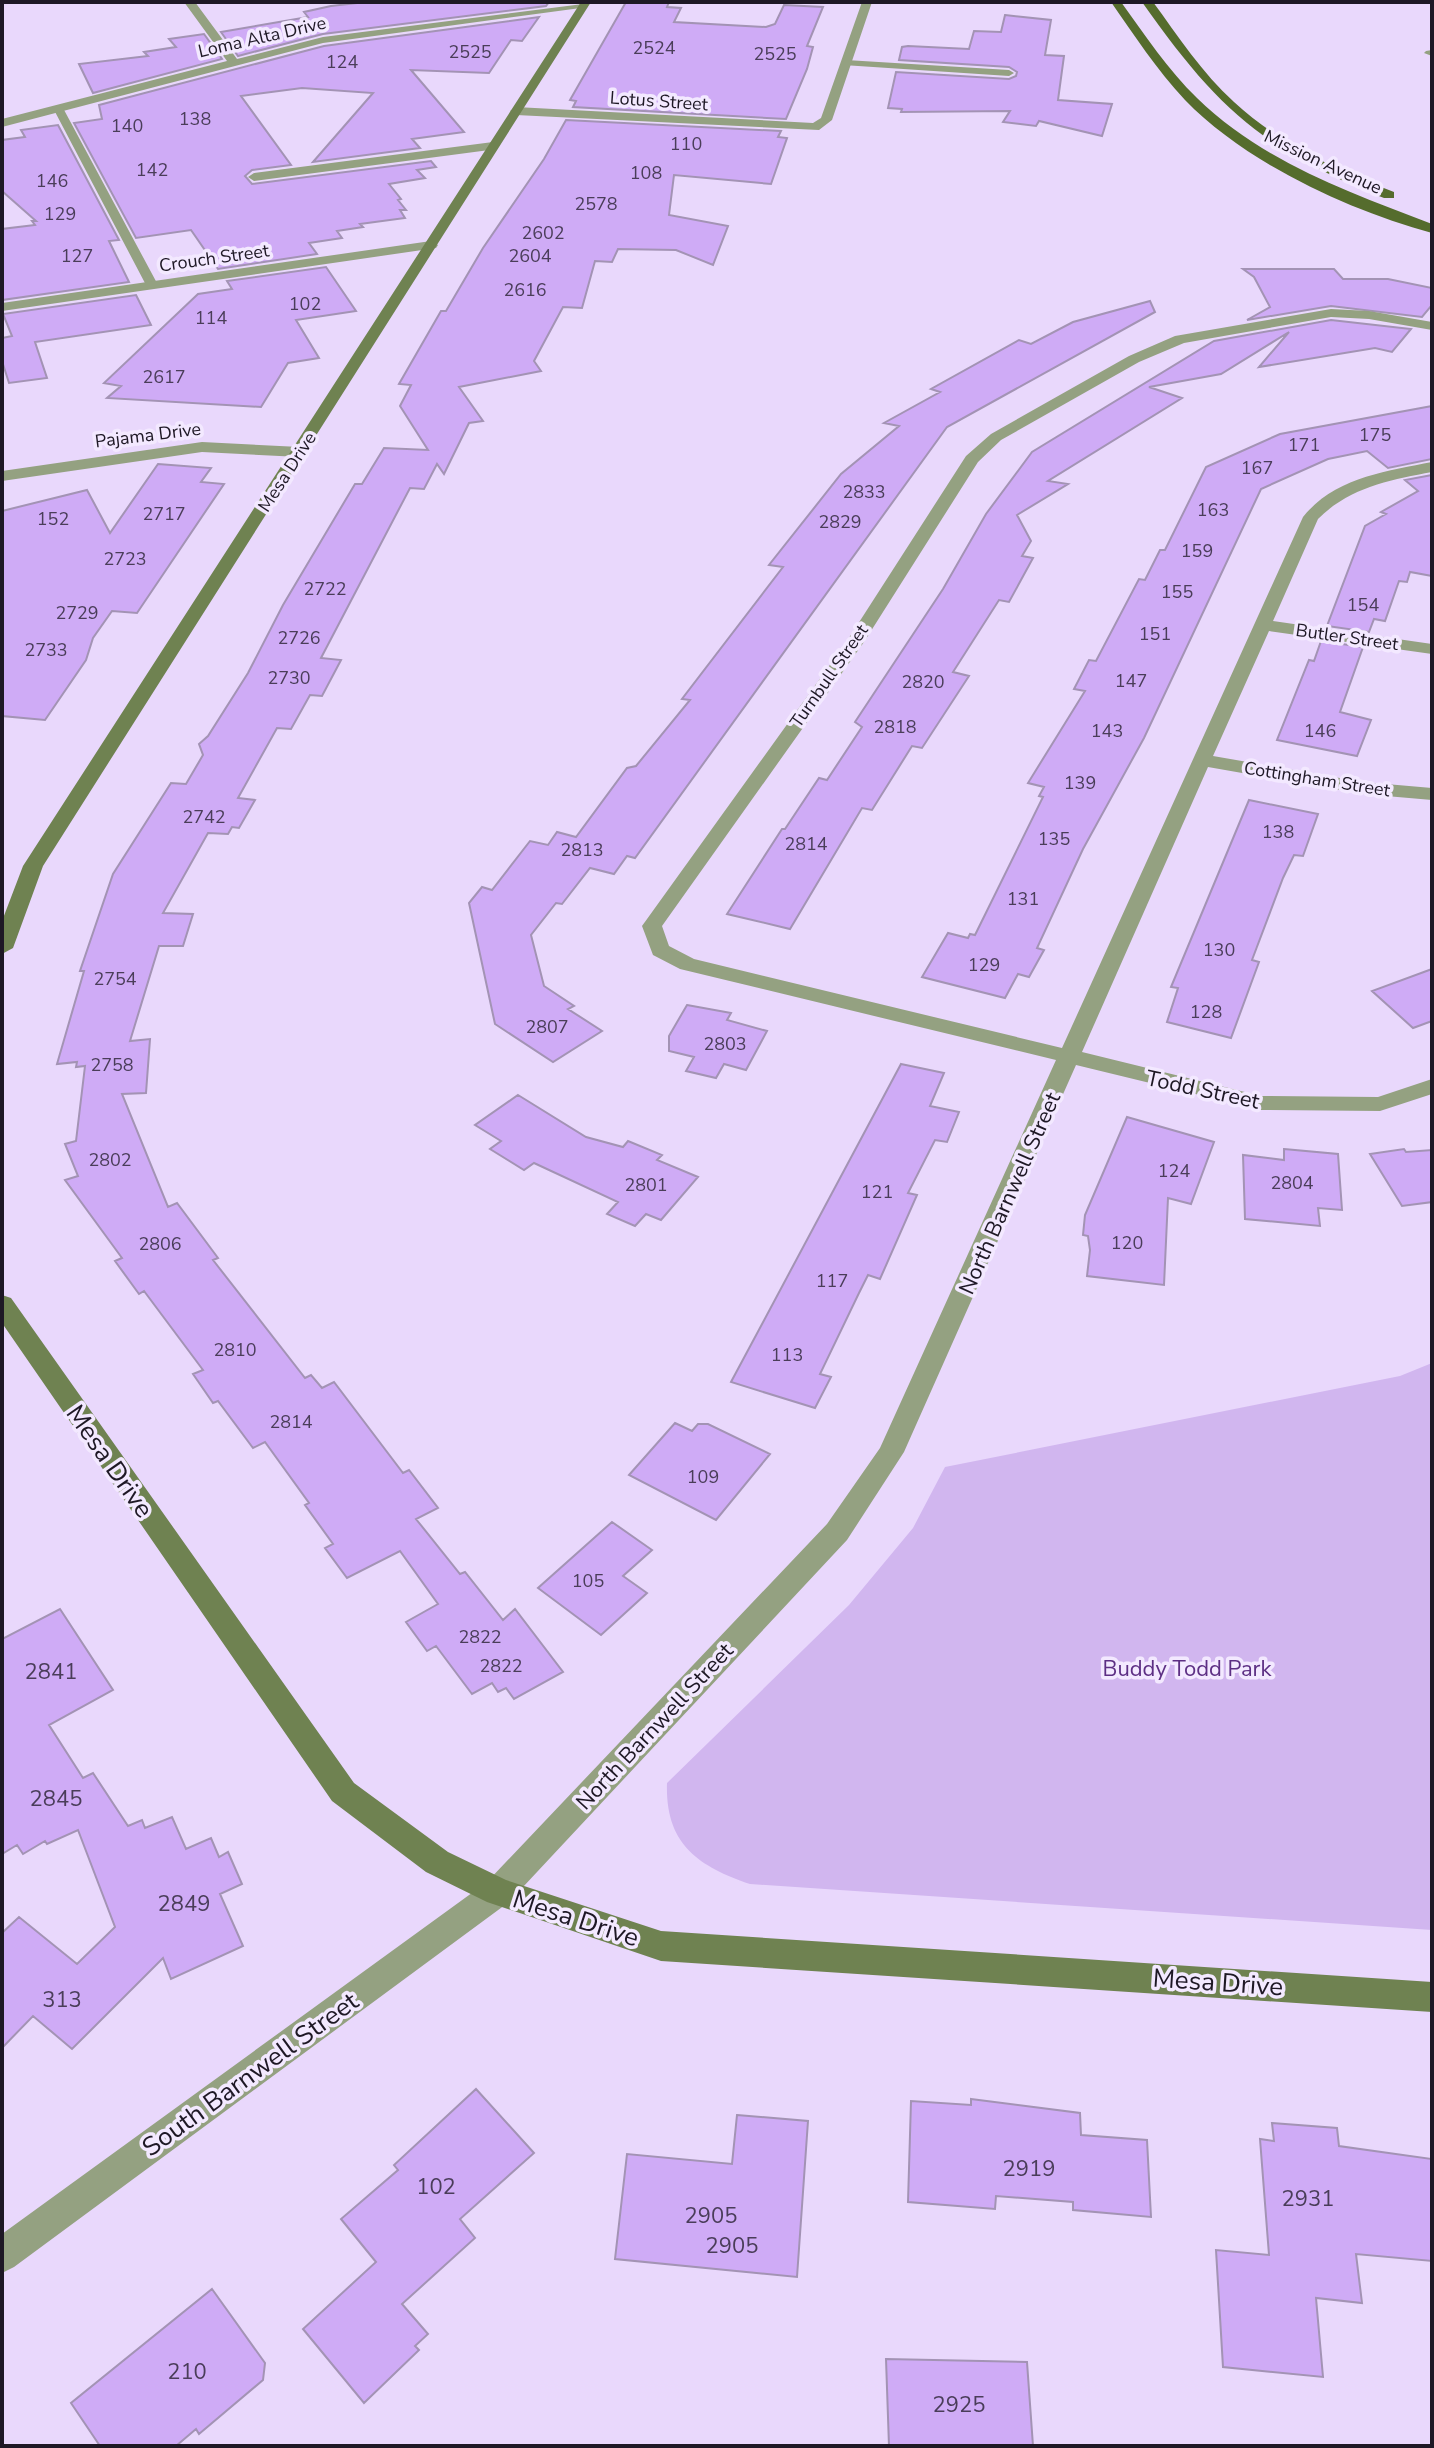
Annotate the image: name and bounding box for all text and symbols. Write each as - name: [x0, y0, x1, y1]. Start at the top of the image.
- street label: Loma Alta Drive: [196, 11, 328, 63]
- house number: 2524: [632, 36, 676, 60]
- house number: 2525: [448, 40, 492, 64]
- house number: 2525: [753, 42, 797, 66]
- house number: 124: [326, 50, 358, 74]
- street label: Lotus Street: [609, 86, 710, 116]
- house number: 138: [179, 107, 211, 131]
- house number: 140: [111, 114, 143, 138]
- street label: Mission Avenue: [1260, 124, 1386, 200]
- house number: 110: [670, 132, 702, 156]
- house number: 142: [136, 158, 168, 182]
- house number: 108: [630, 161, 662, 185]
- house number: 146: [36, 169, 68, 193]
- house number: 2578: [574, 192, 618, 216]
- house number: 129: [44, 202, 76, 226]
- house number: 2602: [521, 221, 565, 245]
- street label: Crouch Street: [157, 238, 271, 278]
- house number: 127: [61, 244, 93, 268]
- house number: 2604: [508, 244, 552, 268]
- house number: 2616: [503, 278, 547, 302]
- house number: 102: [289, 292, 321, 316]
- house number: 114: [195, 306, 227, 330]
- house number: 2617: [142, 365, 186, 389]
- street label: Pajama Drive: [94, 417, 202, 453]
- house number: 175: [1359, 423, 1391, 447]
- street label: Mesa Drive: [252, 428, 322, 516]
- house number: 171: [1288, 433, 1320, 457]
- house number: 167: [1241, 456, 1273, 480]
- house number: 2833: [842, 480, 886, 504]
- house number: 163: [1197, 498, 1229, 522]
- house number: 2717: [142, 502, 186, 526]
- house number: 152: [37, 507, 69, 531]
- house number: 2829: [818, 510, 862, 534]
- house number: 159: [1181, 539, 1213, 563]
- house number: 2723: [103, 547, 147, 571]
- house number: 2722: [303, 577, 347, 601]
- house number: 155: [1161, 580, 1193, 604]
- house number: 154: [1347, 593, 1379, 617]
- house number: 2729: [55, 601, 99, 625]
- street label: Butler Street: [1294, 618, 1401, 656]
- street label: Turnbull Street: [784, 619, 874, 733]
- house number: 151: [1139, 622, 1171, 646]
- house number: 2726: [277, 626, 321, 650]
- house number: 2733: [24, 638, 68, 662]
- house number: 2730: [267, 666, 311, 690]
- house number: 147: [1115, 669, 1147, 693]
- house number: 2820: [901, 670, 945, 694]
- house number: 2818: [873, 715, 917, 739]
- house number: 143: [1091, 719, 1123, 743]
- house number: 146: [1304, 719, 1336, 743]
- street label: Cottingham Street: [1242, 756, 1392, 803]
- house number: 139: [1064, 771, 1096, 795]
- house number: 2742: [182, 805, 226, 829]
- house number: 138: [1262, 820, 1294, 844]
- house number: 135: [1038, 827, 1070, 851]
- house number: 2814: [784, 832, 828, 856]
- house number: 2813: [560, 838, 604, 862]
- house number: 131: [1007, 887, 1039, 911]
- house number: 130: [1203, 938, 1235, 962]
- house number: 129: [968, 953, 1000, 977]
- house number: 2754: [93, 967, 137, 991]
- house number: 128: [1190, 1000, 1222, 1024]
- house number: 2807: [525, 1015, 569, 1039]
- house number: 2803: [703, 1032, 747, 1056]
- house number: 2758: [90, 1053, 134, 1077]
- street label: Todd Street: [1143, 1063, 1263, 1117]
- street label: North Barnwell Street: [952, 1087, 1068, 1299]
- house number: 2802: [88, 1148, 132, 1172]
- house number: 124: [1158, 1159, 1190, 1183]
- house number: 2804: [1270, 1171, 1314, 1195]
- house number: 2801: [624, 1173, 668, 1197]
- house number: 121: [861, 1180, 893, 1204]
- house number: 120: [1111, 1231, 1143, 1255]
- house number: 2806: [138, 1232, 182, 1256]
- house number: 117: [816, 1269, 848, 1293]
- house number: 2810: [213, 1338, 257, 1362]
- house number: 113: [771, 1343, 803, 1367]
- street label: Mesa Drive: [58, 1398, 161, 1525]
- house number: 2814: [269, 1410, 313, 1434]
- house number: 109: [687, 1465, 719, 1489]
- house number: 105: [572, 1569, 604, 1593]
- house number: 2822: [458, 1625, 502, 1649]
- street label: North Barnwell Street: [569, 1636, 740, 1817]
- house number: 2822: [479, 1654, 523, 1678]
- park label: Buddy Todd Park: [1103, 1654, 1272, 1684]
- house number: 2841: [25, 1657, 77, 1687]
- house number: 2845: [30, 1784, 82, 1814]
- street label: Mesa Drive: [508, 1882, 643, 1955]
- house number: 2849: [158, 1889, 210, 1919]
- street label: Mesa Drive: [1152, 1960, 1284, 2005]
- street label: South Barnwell Street: [135, 1983, 366, 2165]
- house number: 313: [42, 1985, 82, 2015]
- house number: 2919: [1003, 2154, 1055, 2184]
- house number: 102: [416, 2172, 456, 2202]
- house number: 2931: [1282, 2184, 1334, 2214]
- house number: 2905: [685, 2201, 737, 2231]
- house number: 2905: [706, 2231, 758, 2261]
- house number: 210: [167, 2357, 207, 2387]
- house number: 2925: [933, 2390, 985, 2420]

